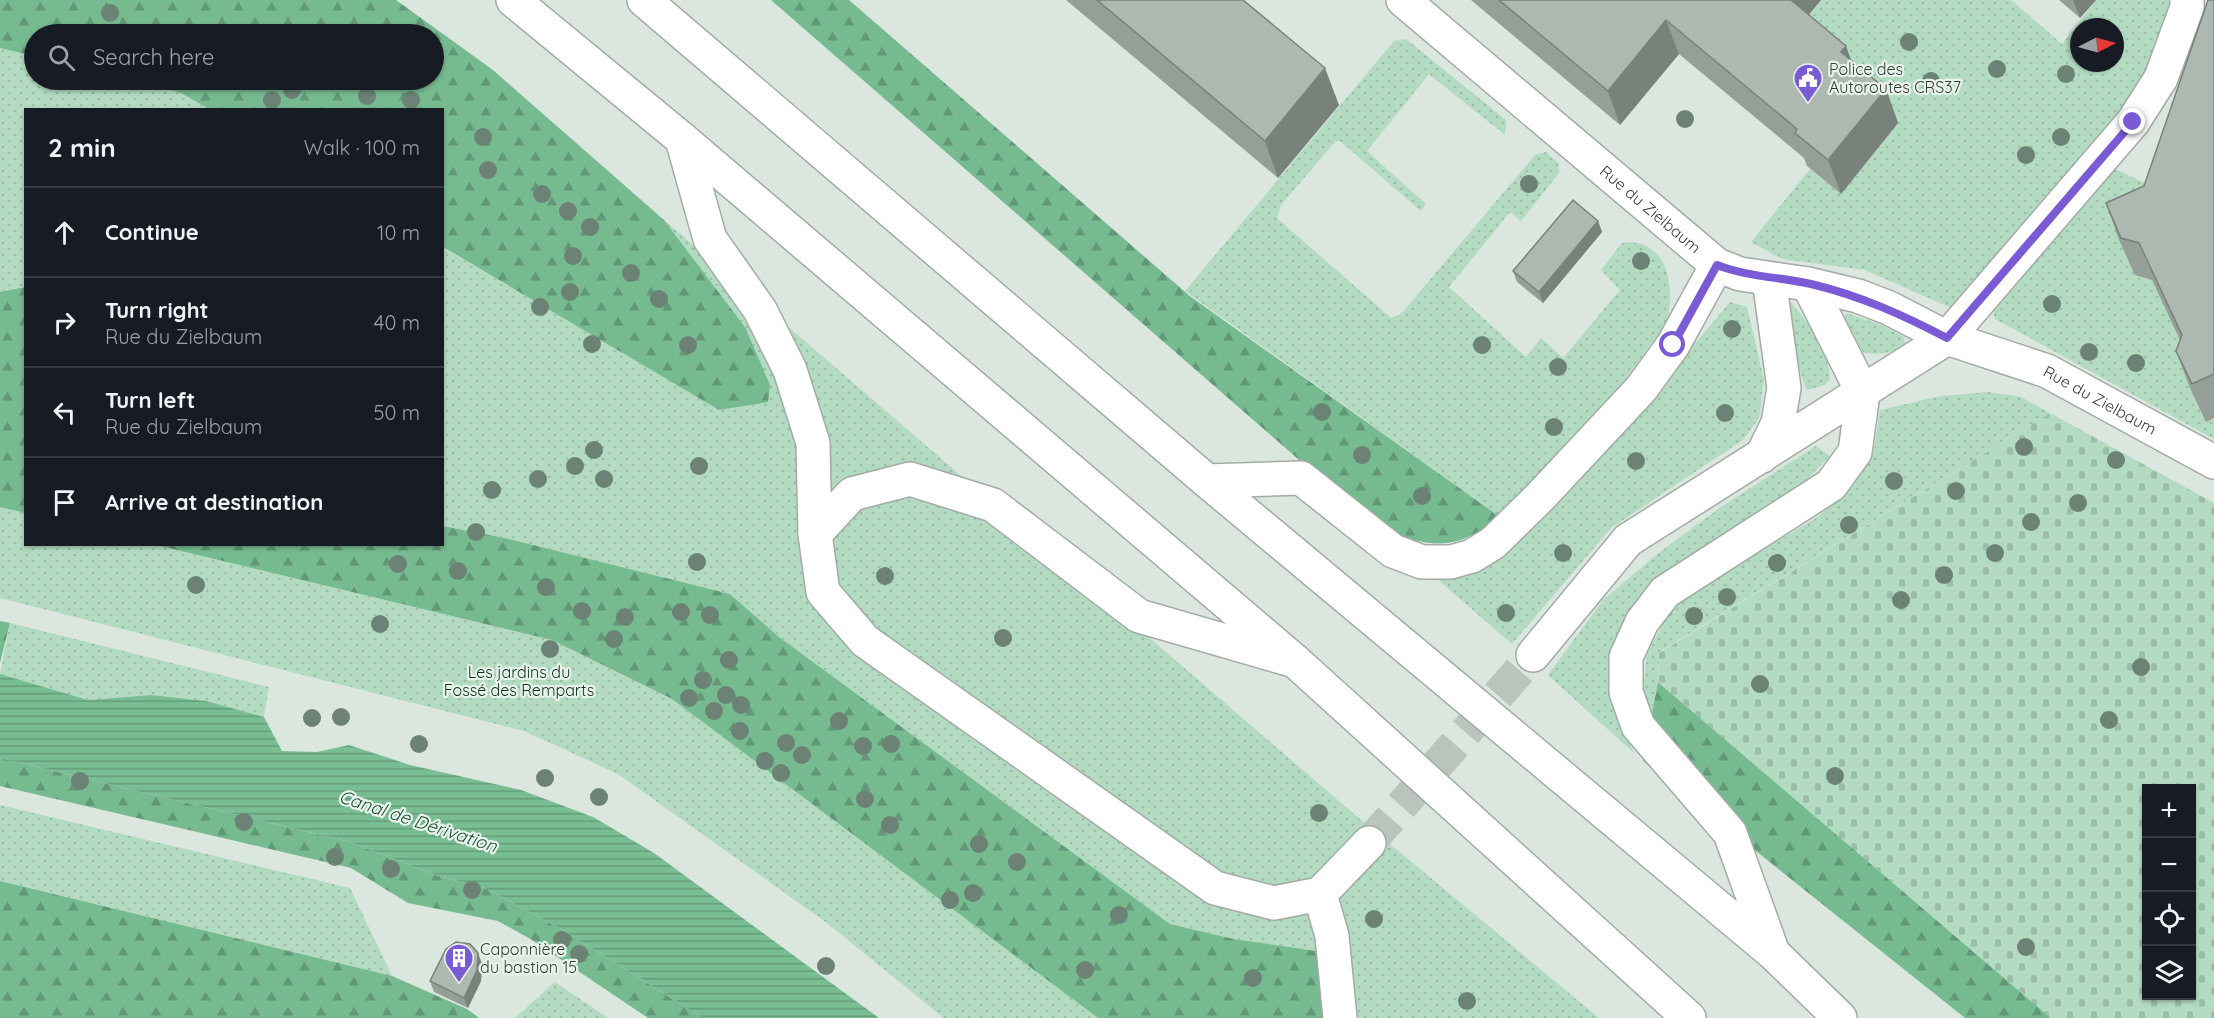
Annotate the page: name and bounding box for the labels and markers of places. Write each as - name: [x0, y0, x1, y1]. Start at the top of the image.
- place label: Police des Autoroutes CRS37: [1829, 59, 1961, 97]
- public building icon: Police des Autoroutes CRS37: [1792, 62, 1824, 104]
- place label: Caponnière du bastion 15: [480, 939, 577, 977]
- building icon: Caponnière du bastion 15: [443, 942, 475, 984]

